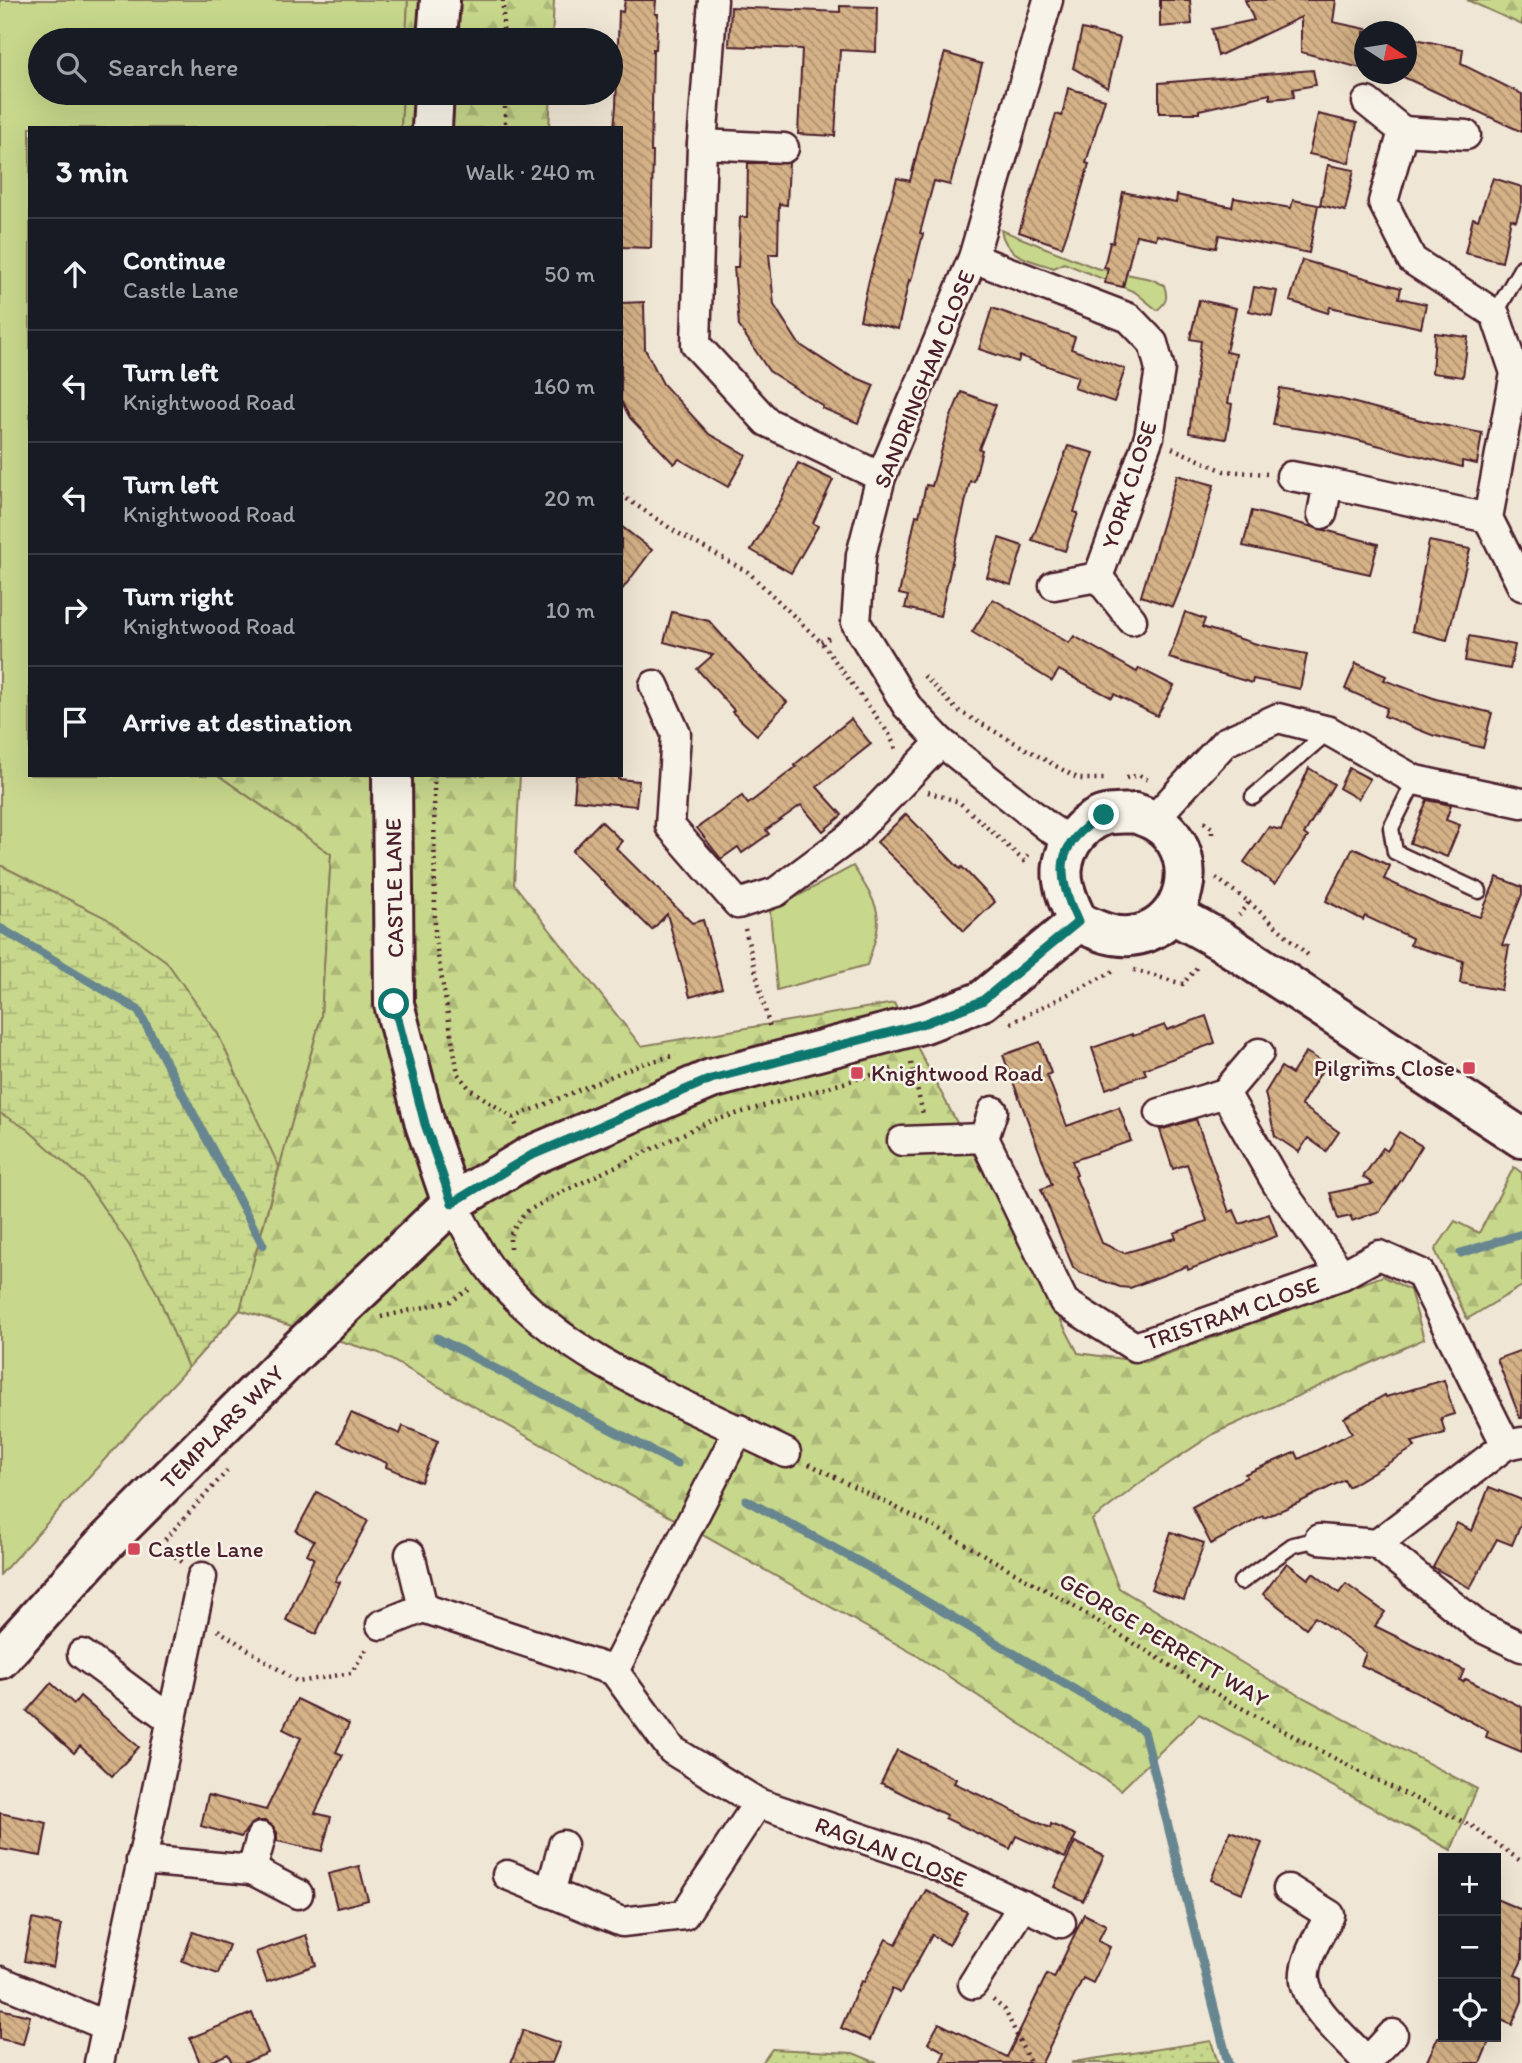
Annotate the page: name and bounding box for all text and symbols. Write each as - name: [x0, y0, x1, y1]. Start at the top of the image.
- north arrow: [1354, 21, 1417, 84]
- search box: [28, 28, 623, 105]
- icon: search: [52, 48, 90, 86]
- text: Search here: [108, 51, 238, 83]
- text: 3 min: [56, 153, 128, 190]
- text: Walk · 240 m: [465, 158, 595, 186]
- text: Continue: [123, 244, 226, 276]
- icon: ahead: [56, 255, 94, 293]
- text: 50 m: [544, 260, 595, 288]
- street label: SANDRINGHAM CLOSE: [867, 266, 981, 492]
- text: Castle Lane: [123, 276, 239, 304]
- text: Turn left: [123, 356, 219, 388]
- icon: left: [56, 367, 94, 405]
- text: 160 m: [533, 372, 595, 400]
- text: Knightwood Road: [123, 388, 295, 416]
- street label: YORK CLOSE: [1095, 417, 1163, 552]
- text: Turn left: [123, 468, 219, 500]
- icon: left: [56, 479, 94, 517]
- text: 20 m: [544, 484, 595, 512]
- text: Knightwood Road: [123, 500, 295, 528]
- text: Turn right: [123, 580, 234, 612]
- icon: right: [56, 591, 94, 629]
- text: 10 m: [546, 596, 595, 624]
- text: Knightwood Road: [123, 612, 295, 640]
- icon: arrive: [56, 703, 94, 741]
- text: Arrive at destination: [123, 706, 352, 738]
- route end: [1088, 799, 1119, 830]
- street label: CASTLE LANE: [379, 818, 409, 958]
- route start: [378, 988, 409, 1019]
- place label: Pilgrims Close: [1314, 1054, 1455, 1082]
- place label: Knightwood Road: [871, 1059, 1044, 1087]
- marker: Pilgrims Close: [1461, 1060, 1477, 1076]
- marker: Knightwood Road: [849, 1065, 865, 1081]
- street label: TRISTRAM CLOSE: [1141, 1270, 1323, 1356]
- street label: TEMPLARS WAY: [154, 1359, 290, 1495]
- place label: Castle Lane: [148, 1535, 264, 1563]
- marker: Castle Lane: [126, 1541, 142, 1557]
- street label: GEORGE PERRETT WAY: [1054, 1567, 1274, 1713]
- street label: RAGLAN CLOSE: [811, 1810, 971, 1894]
- map controls: [1438, 1853, 1501, 2042]
- button: +: [1438, 1853, 1501, 1916]
- button: −: [1438, 1916, 1501, 1979]
- button: locate: [1438, 1979, 1501, 2042]

